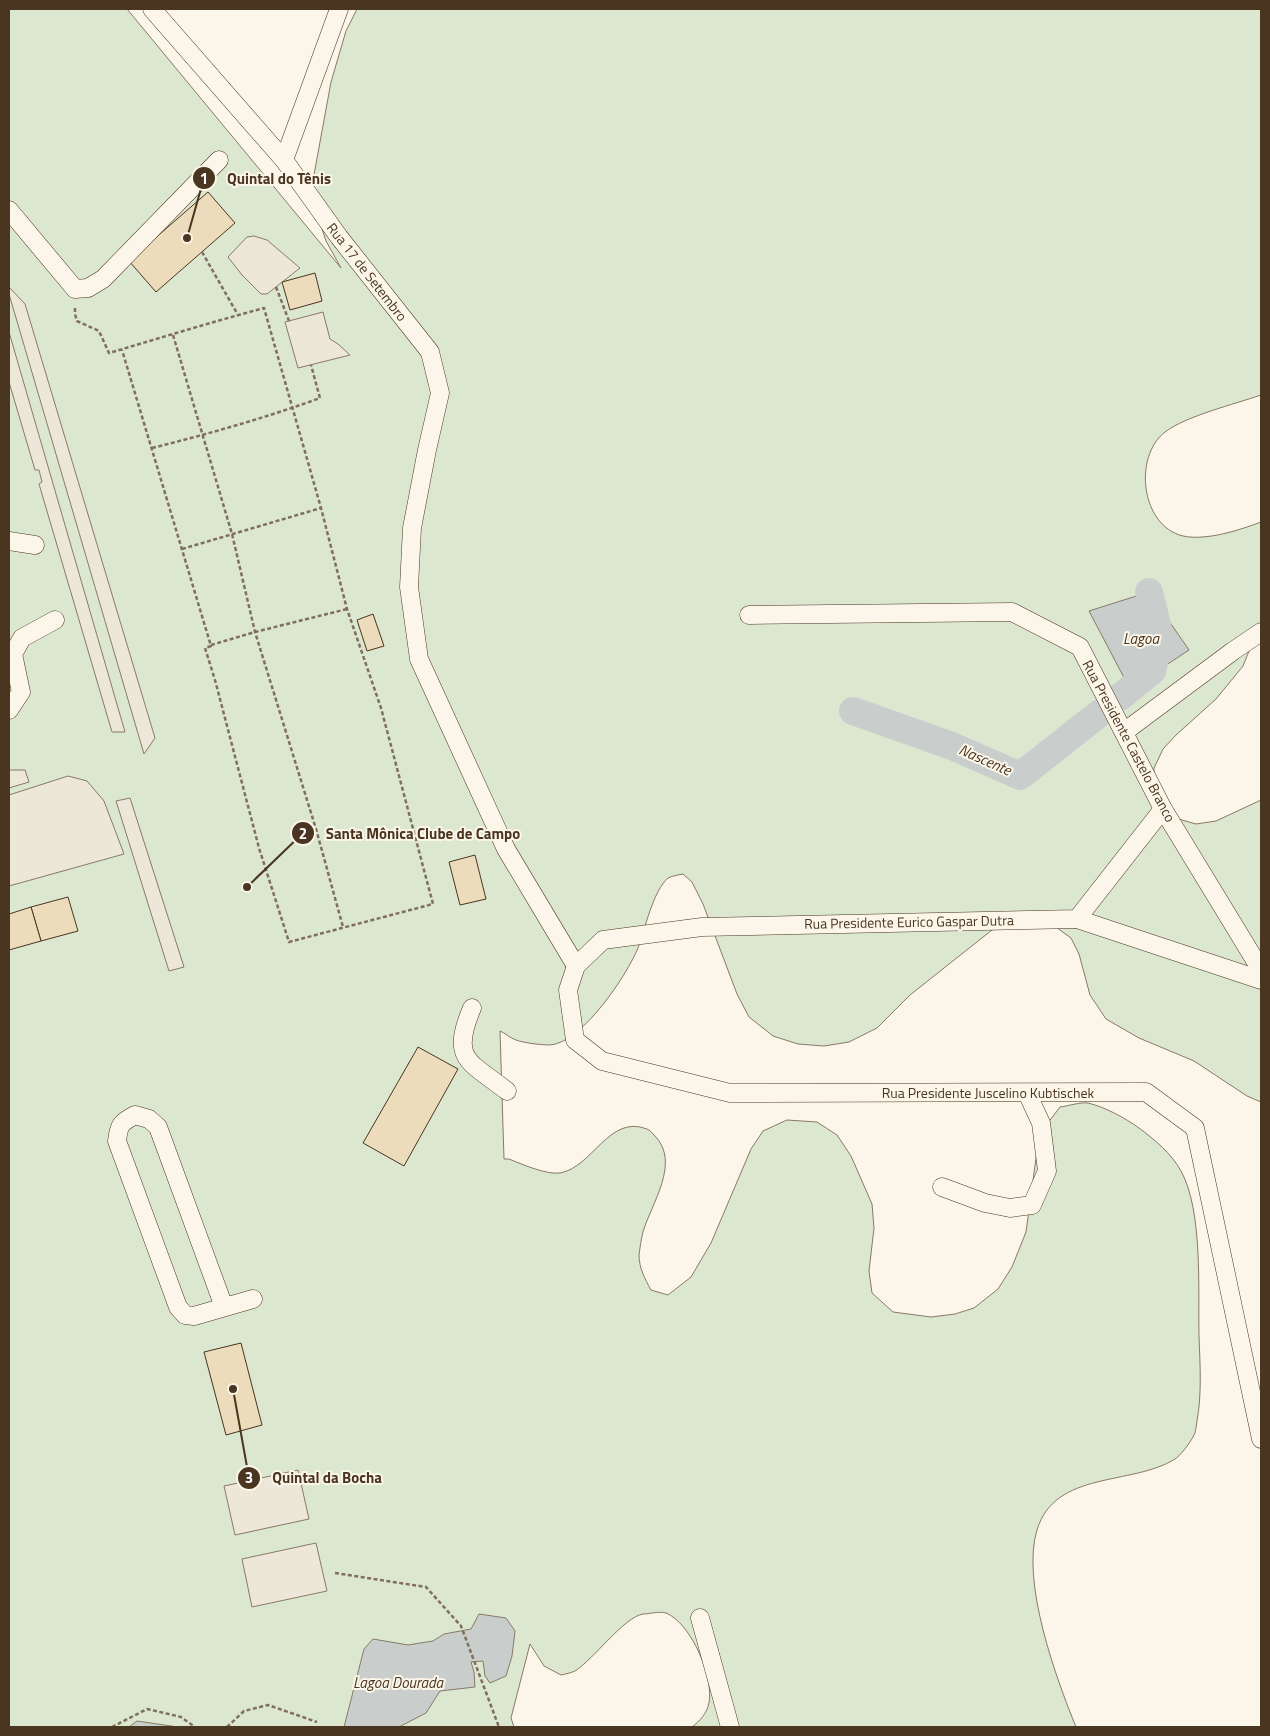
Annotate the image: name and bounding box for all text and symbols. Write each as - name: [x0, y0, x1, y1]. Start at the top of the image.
- callout: Quintal do Tênis: [192, 163, 341, 193]
- text: 1: [200, 167, 208, 190]
- text: Quintal do Tênis: [227, 167, 331, 190]
- street label: Rua 17 de Setembro: [322, 218, 413, 326]
- water label: Lagoa: [1123, 627, 1160, 650]
- street label: Rua Presidente Castelo Branco: [1078, 656, 1181, 826]
- water label: Nascente: [955, 738, 1016, 782]
- callout: Santa Mônica Clube de Campo: [290, 818, 530, 848]
- text: 2: [299, 822, 307, 845]
- text: Santa Mônica Clube de Campo: [326, 822, 520, 845]
- street label: Rua Presidente Eurico Gaspar Dutra: [804, 909, 1014, 934]
- street label: Rua Presidente Juscelino Kubtischek: [882, 1082, 1095, 1103]
- callout: Quintal da Bocha: [237, 1463, 392, 1493]
- text: 3: [245, 1466, 253, 1489]
- text: Quintal da Bocha: [272, 1466, 382, 1489]
- water label: Lagoa Dourada: [353, 1671, 445, 1694]

